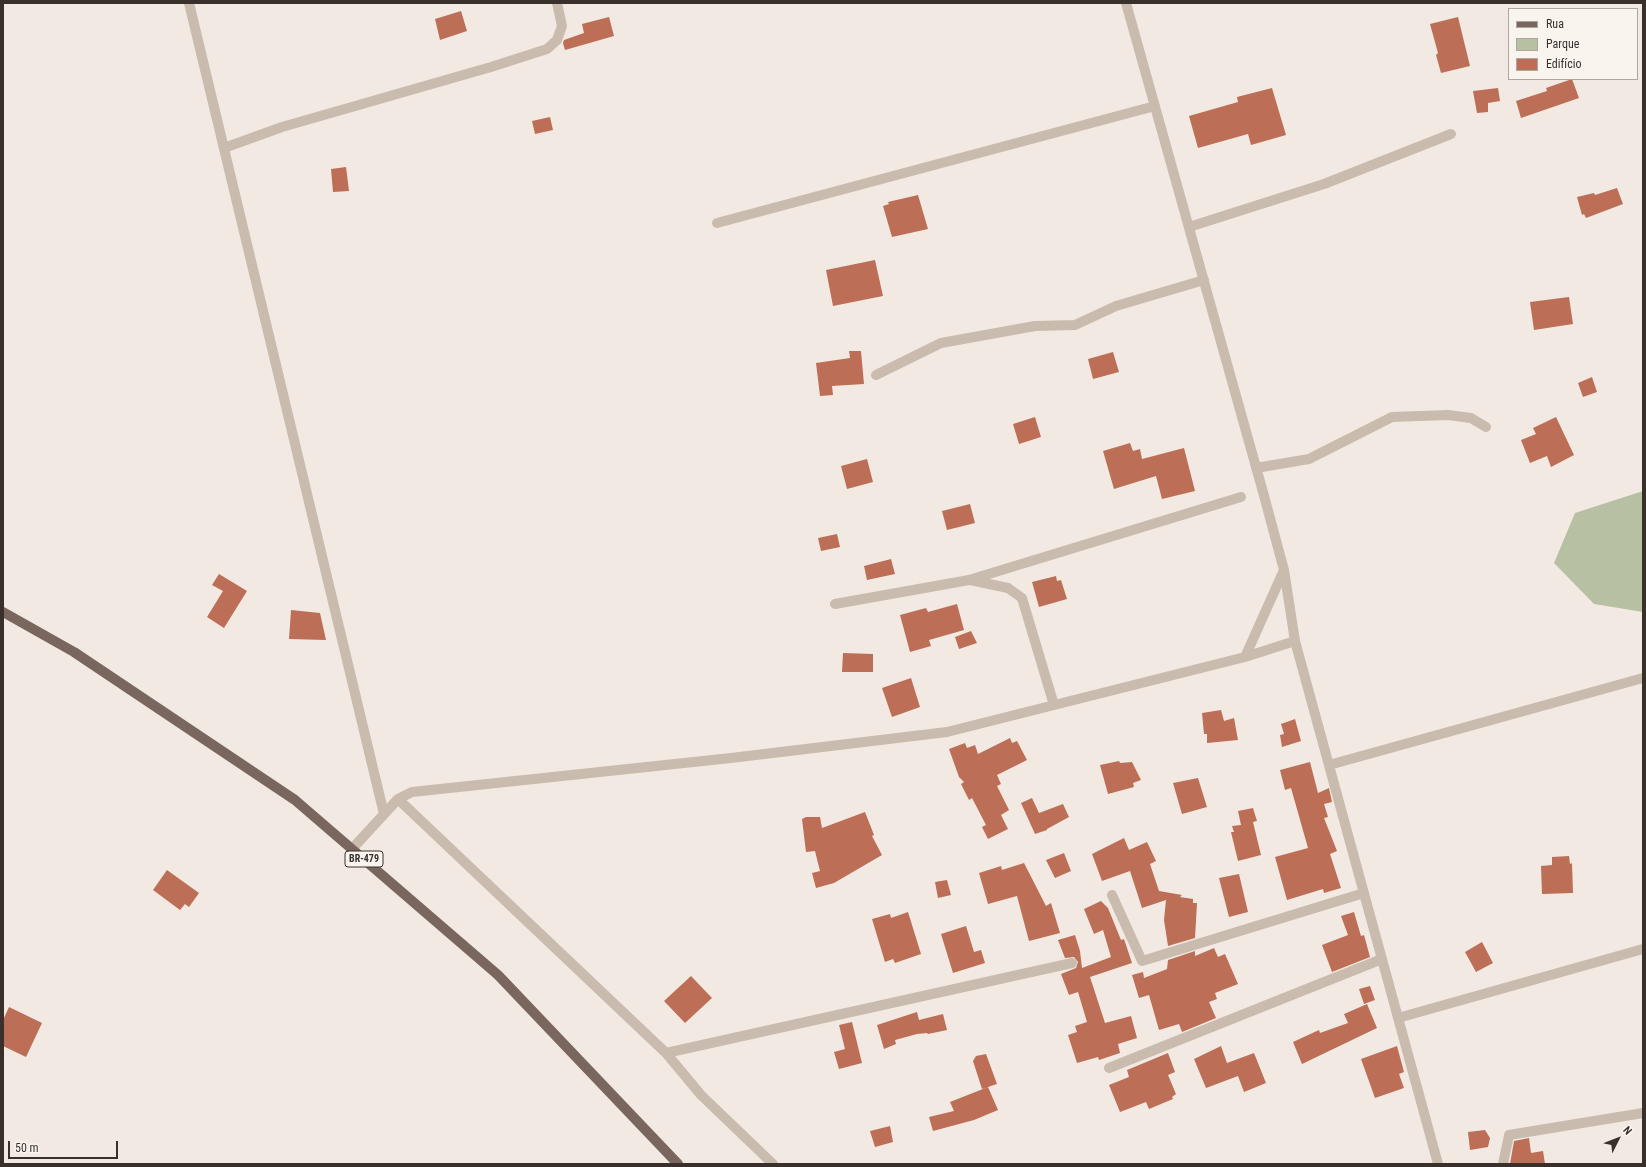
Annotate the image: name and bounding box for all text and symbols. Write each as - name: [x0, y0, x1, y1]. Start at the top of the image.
- legend: [1508, 8, 1638, 80]
- text: Rua: [1546, 17, 1564, 31]
- text: Parque: [1546, 37, 1579, 51]
- text: Edifício: [1546, 57, 1582, 71]
- road number: BR-479: [345, 851, 383, 867]
- north arrow: [1598, 1119, 1638, 1159]
- text: N: [1620, 1124, 1634, 1137]
- scale bar: [10, 1133, 120, 1159]
- text: 50 m: [15, 1141, 39, 1155]

